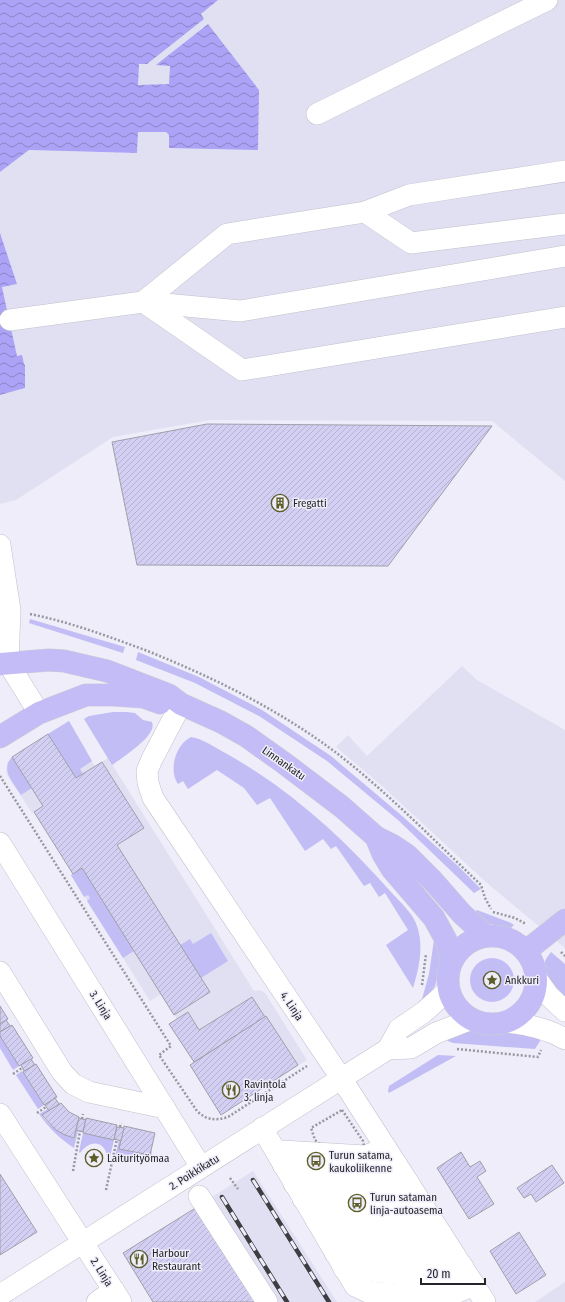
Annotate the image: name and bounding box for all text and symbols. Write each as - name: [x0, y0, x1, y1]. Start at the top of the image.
- building icon: Fregatti: [270, 493, 290, 513]
- place label: Fregatti: [293, 497, 327, 510]
- street label: Linnankatu: [259, 744, 308, 783]
- place icon: Ankkuri: [482, 970, 502, 990]
- place label: Ankkuri: [505, 974, 539, 987]
- street label: 3. Linja: [87, 988, 114, 1022]
- street label: 4. Linja: [277, 989, 306, 1023]
- place label: Ravintola 3. linja: [244, 1078, 286, 1104]
- restaurant icon: Ravintola 3. linja: [221, 1080, 241, 1100]
- place icon: Laiturityömaa: [84, 1148, 104, 1168]
- place label: Turun satama, kaukoliikenne: [329, 1149, 392, 1175]
- bus stop icon: Turun satama, kaukoliikenne: [306, 1151, 326, 1171]
- place label: Laiturityömaa: [107, 1152, 169, 1165]
- street label: 2. Poikkikatu: [167, 1152, 222, 1193]
- place label: Turun sataman linja-autoasema: [370, 1191, 443, 1217]
- bus stop icon: Turun sataman linja-autoasema: [347, 1193, 367, 1213]
- place label: Harbour Restaurant: [152, 1247, 201, 1273]
- restaurant icon: Harbour Restaurant: [129, 1249, 149, 1269]
- street label: 2. Linja: [88, 1256, 115, 1289]
- scale bar: [421, 1260, 485, 1286]
- text: 20 m: [427, 1267, 451, 1281]

